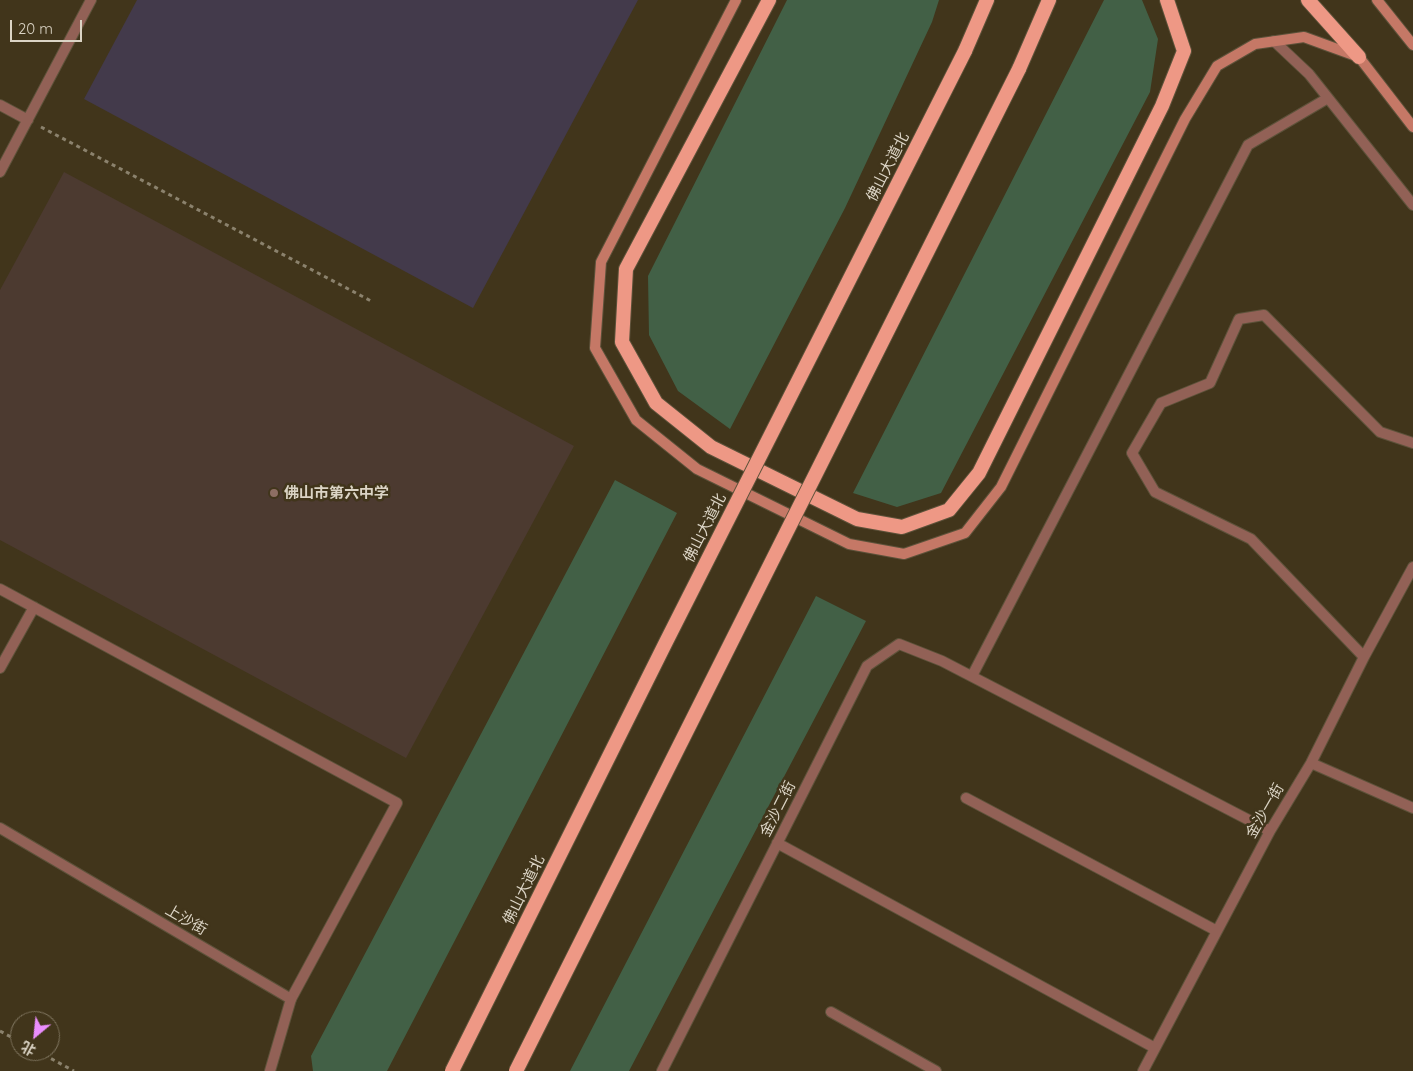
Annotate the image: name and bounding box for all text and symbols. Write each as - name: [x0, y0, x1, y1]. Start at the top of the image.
- scale bar: [12, 10, 85, 42]
- text: 20 m: [18, 19, 53, 38]
- street label: 佛山大道北: [863, 130, 913, 204]
- place label: 佛山市第六中学: [284, 484, 389, 502]
- marker: 佛山市第六中学: [268, 487, 280, 499]
- street label: 佛山大道北: [680, 491, 730, 565]
- street label: 金沙二街: [756, 778, 800, 840]
- street label: 金沙一街: [1242, 781, 1288, 841]
- street label: 佛山大道北: [499, 852, 549, 928]
- street label: 上沙街: [162, 901, 210, 939]
- north arrow: [10, 1011, 60, 1061]
- text: 北: [18, 1037, 39, 1060]

